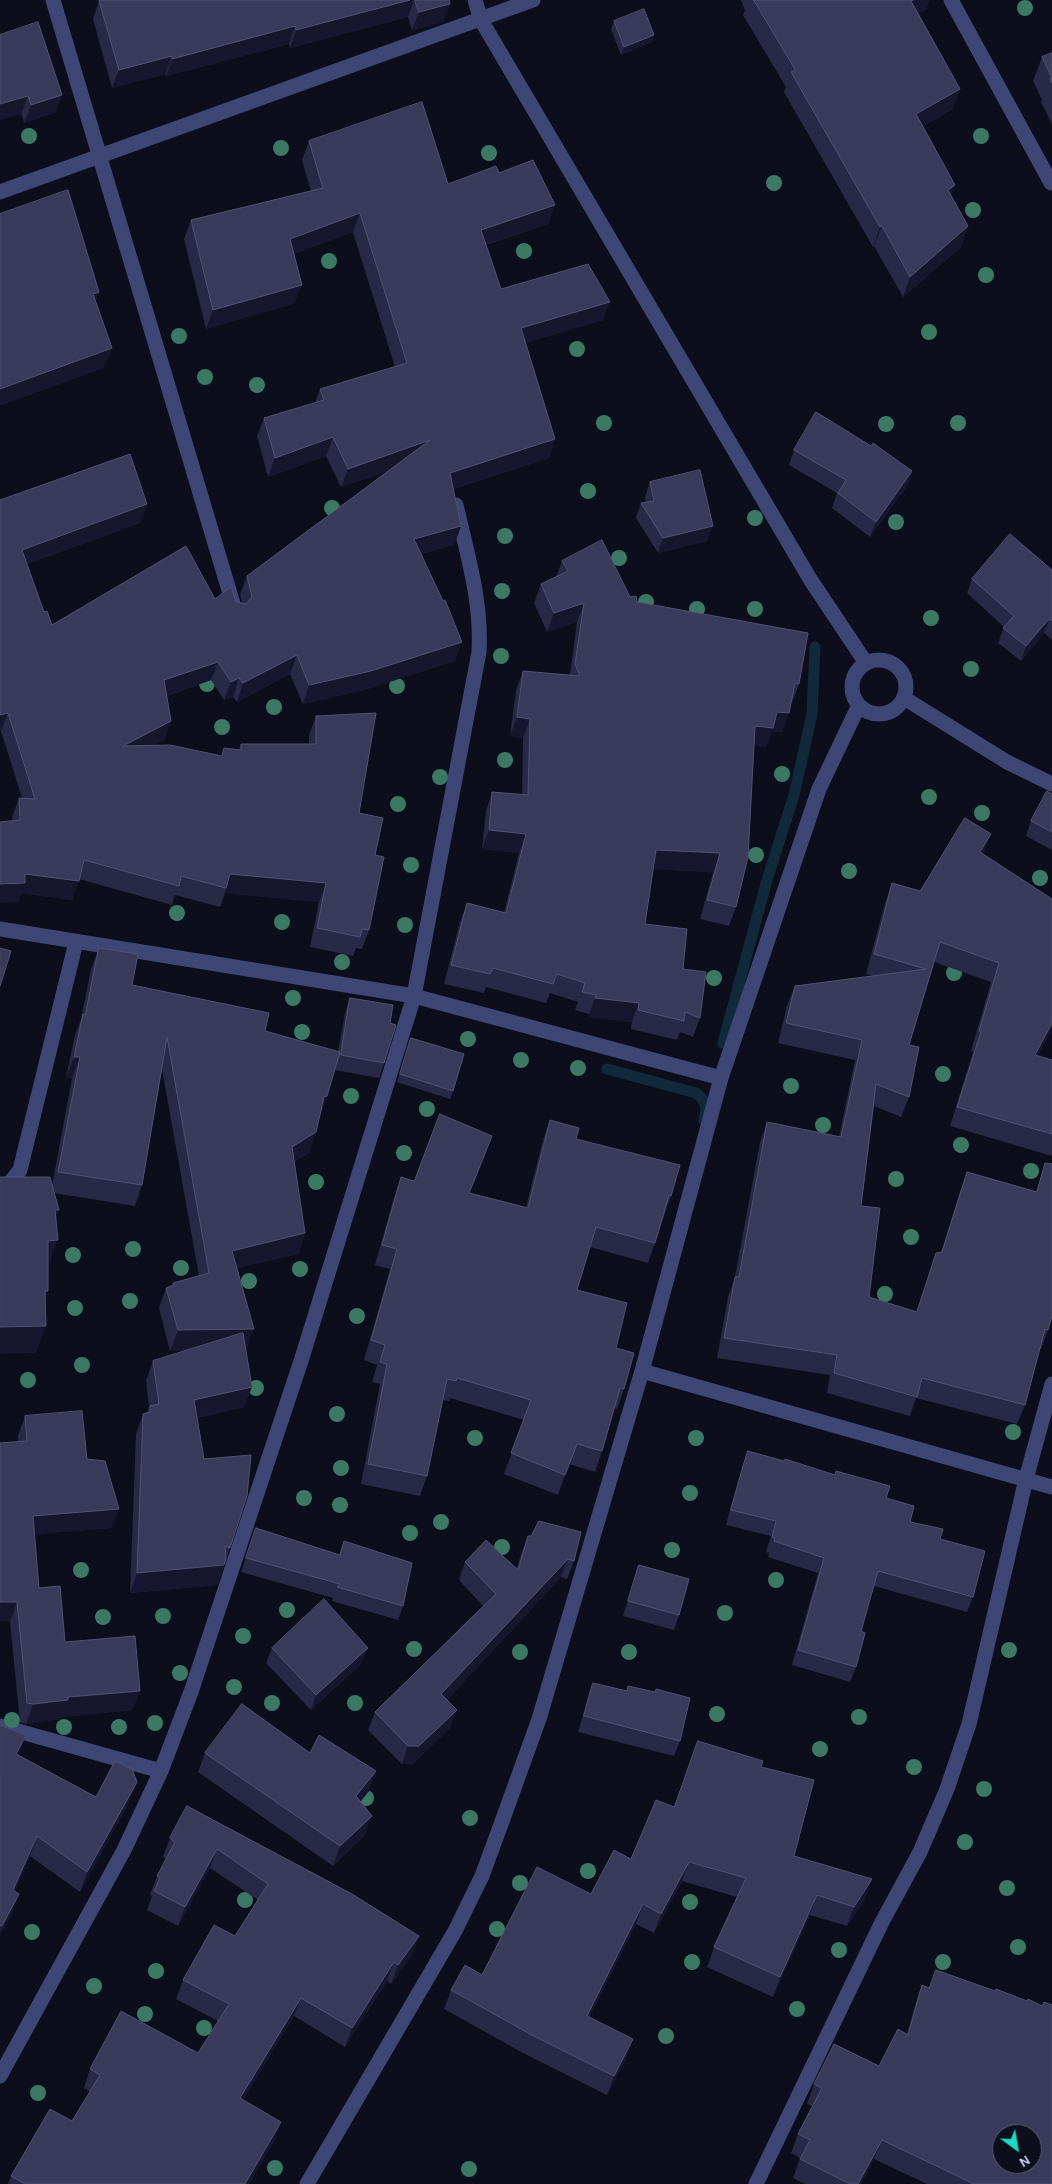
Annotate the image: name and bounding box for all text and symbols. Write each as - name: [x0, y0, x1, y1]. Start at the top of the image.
- north arrow: [992, 2124, 1042, 2174]
- text: N: [1016, 2151, 1033, 2171]

